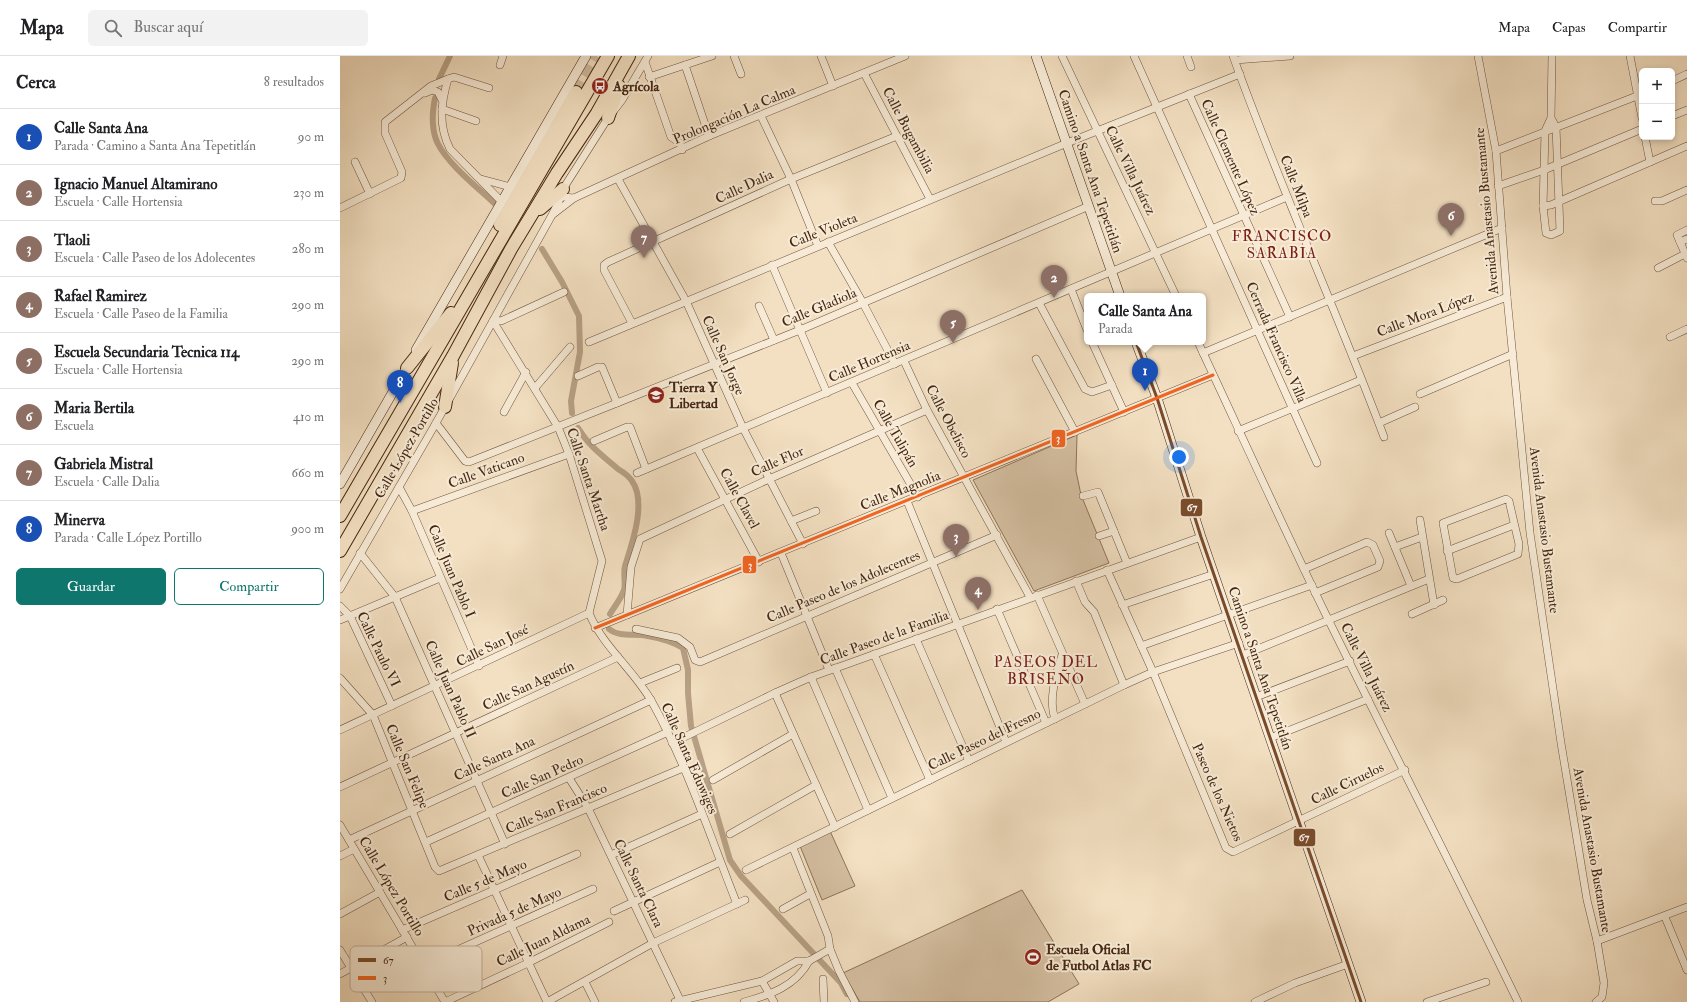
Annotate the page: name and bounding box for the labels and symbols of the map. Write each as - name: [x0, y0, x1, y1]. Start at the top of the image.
- bus stop icon: Agrícola: [590, 76, 610, 96]
- place label: Agrícola: [612, 78, 661, 96]
- street label: Prolongación La Calma: [670, 81, 798, 148]
- street label: Calle Bugambilia: [879, 84, 939, 177]
- street label: Camino a Santa Ana Tepetitlán: [1054, 87, 1126, 255]
- street label: Calle Clemente López: [1196, 97, 1264, 219]
- street label: Calle Villa Juárez: [1102, 123, 1160, 218]
- street label: Avenida Anastasio Bustamante: [1471, 127, 1502, 296]
- street label: Calle Milpa: [1275, 153, 1317, 220]
- street label: Calle Dalia: [712, 166, 776, 207]
- pin: 6: [1438, 203, 1464, 236]
- street label: Calle Violeta: [787, 209, 860, 252]
- pin: 7: [631, 225, 657, 258]
- district label: FRANCISCO SARABIA: [1232, 227, 1332, 263]
- pin: 2: [1041, 265, 1067, 298]
- street label: Cerrada Francisco Villa: [1242, 279, 1311, 405]
- street label: Calle Gladiola: [779, 284, 859, 331]
- street label: Calle Mora López: [1374, 288, 1477, 342]
- pin: 5: [940, 310, 966, 343]
- street label: Calle San Jorge: [698, 313, 749, 398]
- street label: Calle Hortensia: [826, 337, 913, 386]
- pin: 1: [1132, 358, 1158, 391]
- pin: 8: [387, 370, 413, 403]
- place label: Tierra Y Libertad: [668, 379, 719, 412]
- street label: Calle Obelisco: [922, 382, 975, 461]
- school or university icon: Tierra Y Libertad: [646, 385, 666, 405]
- street label: Calle López Portillo: [371, 395, 443, 502]
- street label: Calle Tulipán: [868, 396, 922, 471]
- street label: Calle Santa Martha: [563, 425, 614, 533]
- line badge: 3: [1051, 429, 1066, 448]
- text: 3: [1056, 432, 1060, 445]
- street label: Calle Flor: [748, 442, 807, 481]
- street label: Avenida Anastasio Bustamante: [1526, 445, 1563, 614]
- your location: [1169, 447, 1189, 467]
- street label: Calle Vaticano: [446, 449, 527, 492]
- street label: Calle Clavel: [716, 465, 763, 532]
- street label: Calle Magnolia: [858, 467, 943, 514]
- line badge: 67: [1180, 498, 1203, 517]
- text: 67: [1187, 501, 1198, 514]
- street label: Calle Juan Pablo I: [424, 522, 479, 621]
- pin: 3: [943, 524, 969, 557]
- street label: Calle Paseo de los Adolecentes: [764, 546, 923, 627]
- line badge: 3: [742, 555, 757, 574]
- text: 3: [748, 559, 752, 572]
- pin: 4: [965, 577, 991, 610]
- street label: Camino a Santa Ana Tepetitlán: [1224, 584, 1296, 752]
- street label: Calle Paseo de la Familia: [818, 606, 951, 669]
- street label: Calle Paulo VI: [353, 609, 404, 690]
- street label: Calle Villa Juárez: [1337, 620, 1396, 715]
- street label: Calle San José: [453, 621, 531, 670]
- street label: Calle Juan Pablo II: [421, 638, 480, 741]
- district label: PASEOS DEL BRISEÑO: [994, 653, 1098, 689]
- street label: Calle San Agustín: [480, 657, 577, 714]
- street label: Calle Santa Eduwiges: [657, 700, 722, 817]
- street label: Calle Paseo del Fresno: [925, 705, 1044, 774]
- street label: Calle San Felipe: [381, 721, 433, 811]
- street label: Calle Santa Ana: [451, 732, 538, 785]
- street label: Paseo de los Nietos: [1188, 740, 1247, 844]
- street label: Calle San Pedro: [499, 751, 586, 802]
- street label: Calle Ciruelos: [1308, 758, 1387, 808]
- street label: Avenida Anastasio Bustamante: [1569, 765, 1615, 934]
- street label: Calle San Francisco: [503, 779, 610, 838]
- line badge: 67: [1293, 828, 1316, 847]
- text: 67: [1299, 831, 1310, 844]
- street label: Calle López Portillo: [354, 833, 428, 940]
- street label: Calle Santa Clara: [610, 836, 667, 930]
- street label: Calle 5 de Mayo: [441, 855, 530, 907]
- street label: Privada 5 de Mayo: [465, 883, 564, 941]
- street label: Calle Juan Aldama: [494, 910, 593, 970]
- place label: Escuela Oficial de Futbol Atlas FC: [1046, 941, 1152, 974]
- legend: [350, 946, 482, 992]
- sports icon: Escuela Oficial de Futbol Atlas FC: [1023, 947, 1043, 967]
- text: 67: [383, 954, 394, 967]
- text: 3: [383, 972, 387, 985]

